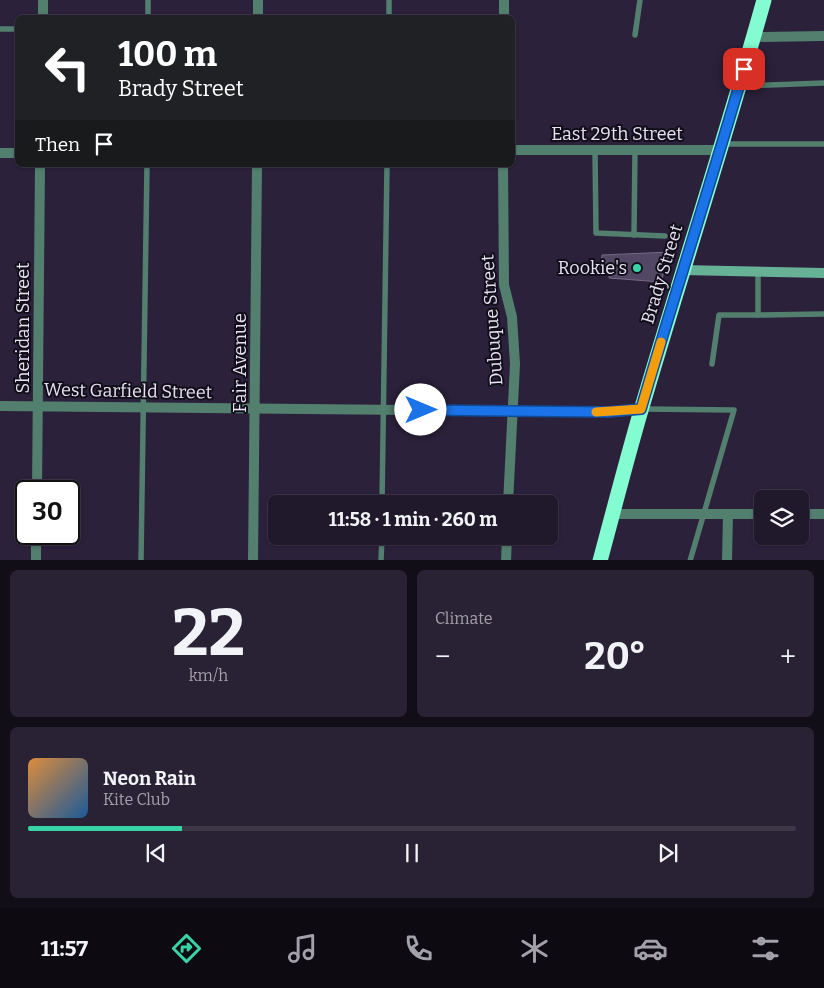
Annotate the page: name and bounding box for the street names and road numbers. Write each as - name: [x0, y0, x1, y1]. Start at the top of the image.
- street label: East 29th Street: [551, 123, 683, 145]
- street label: Brady Street: [636, 221, 688, 326]
- street label: Dubuque Street: [476, 253, 508, 386]
- street label: Sheridan Street: [12, 262, 34, 394]
- street label: Fair Avenue: [229, 313, 251, 413]
- street label: West Garfield Street: [44, 379, 213, 403]

